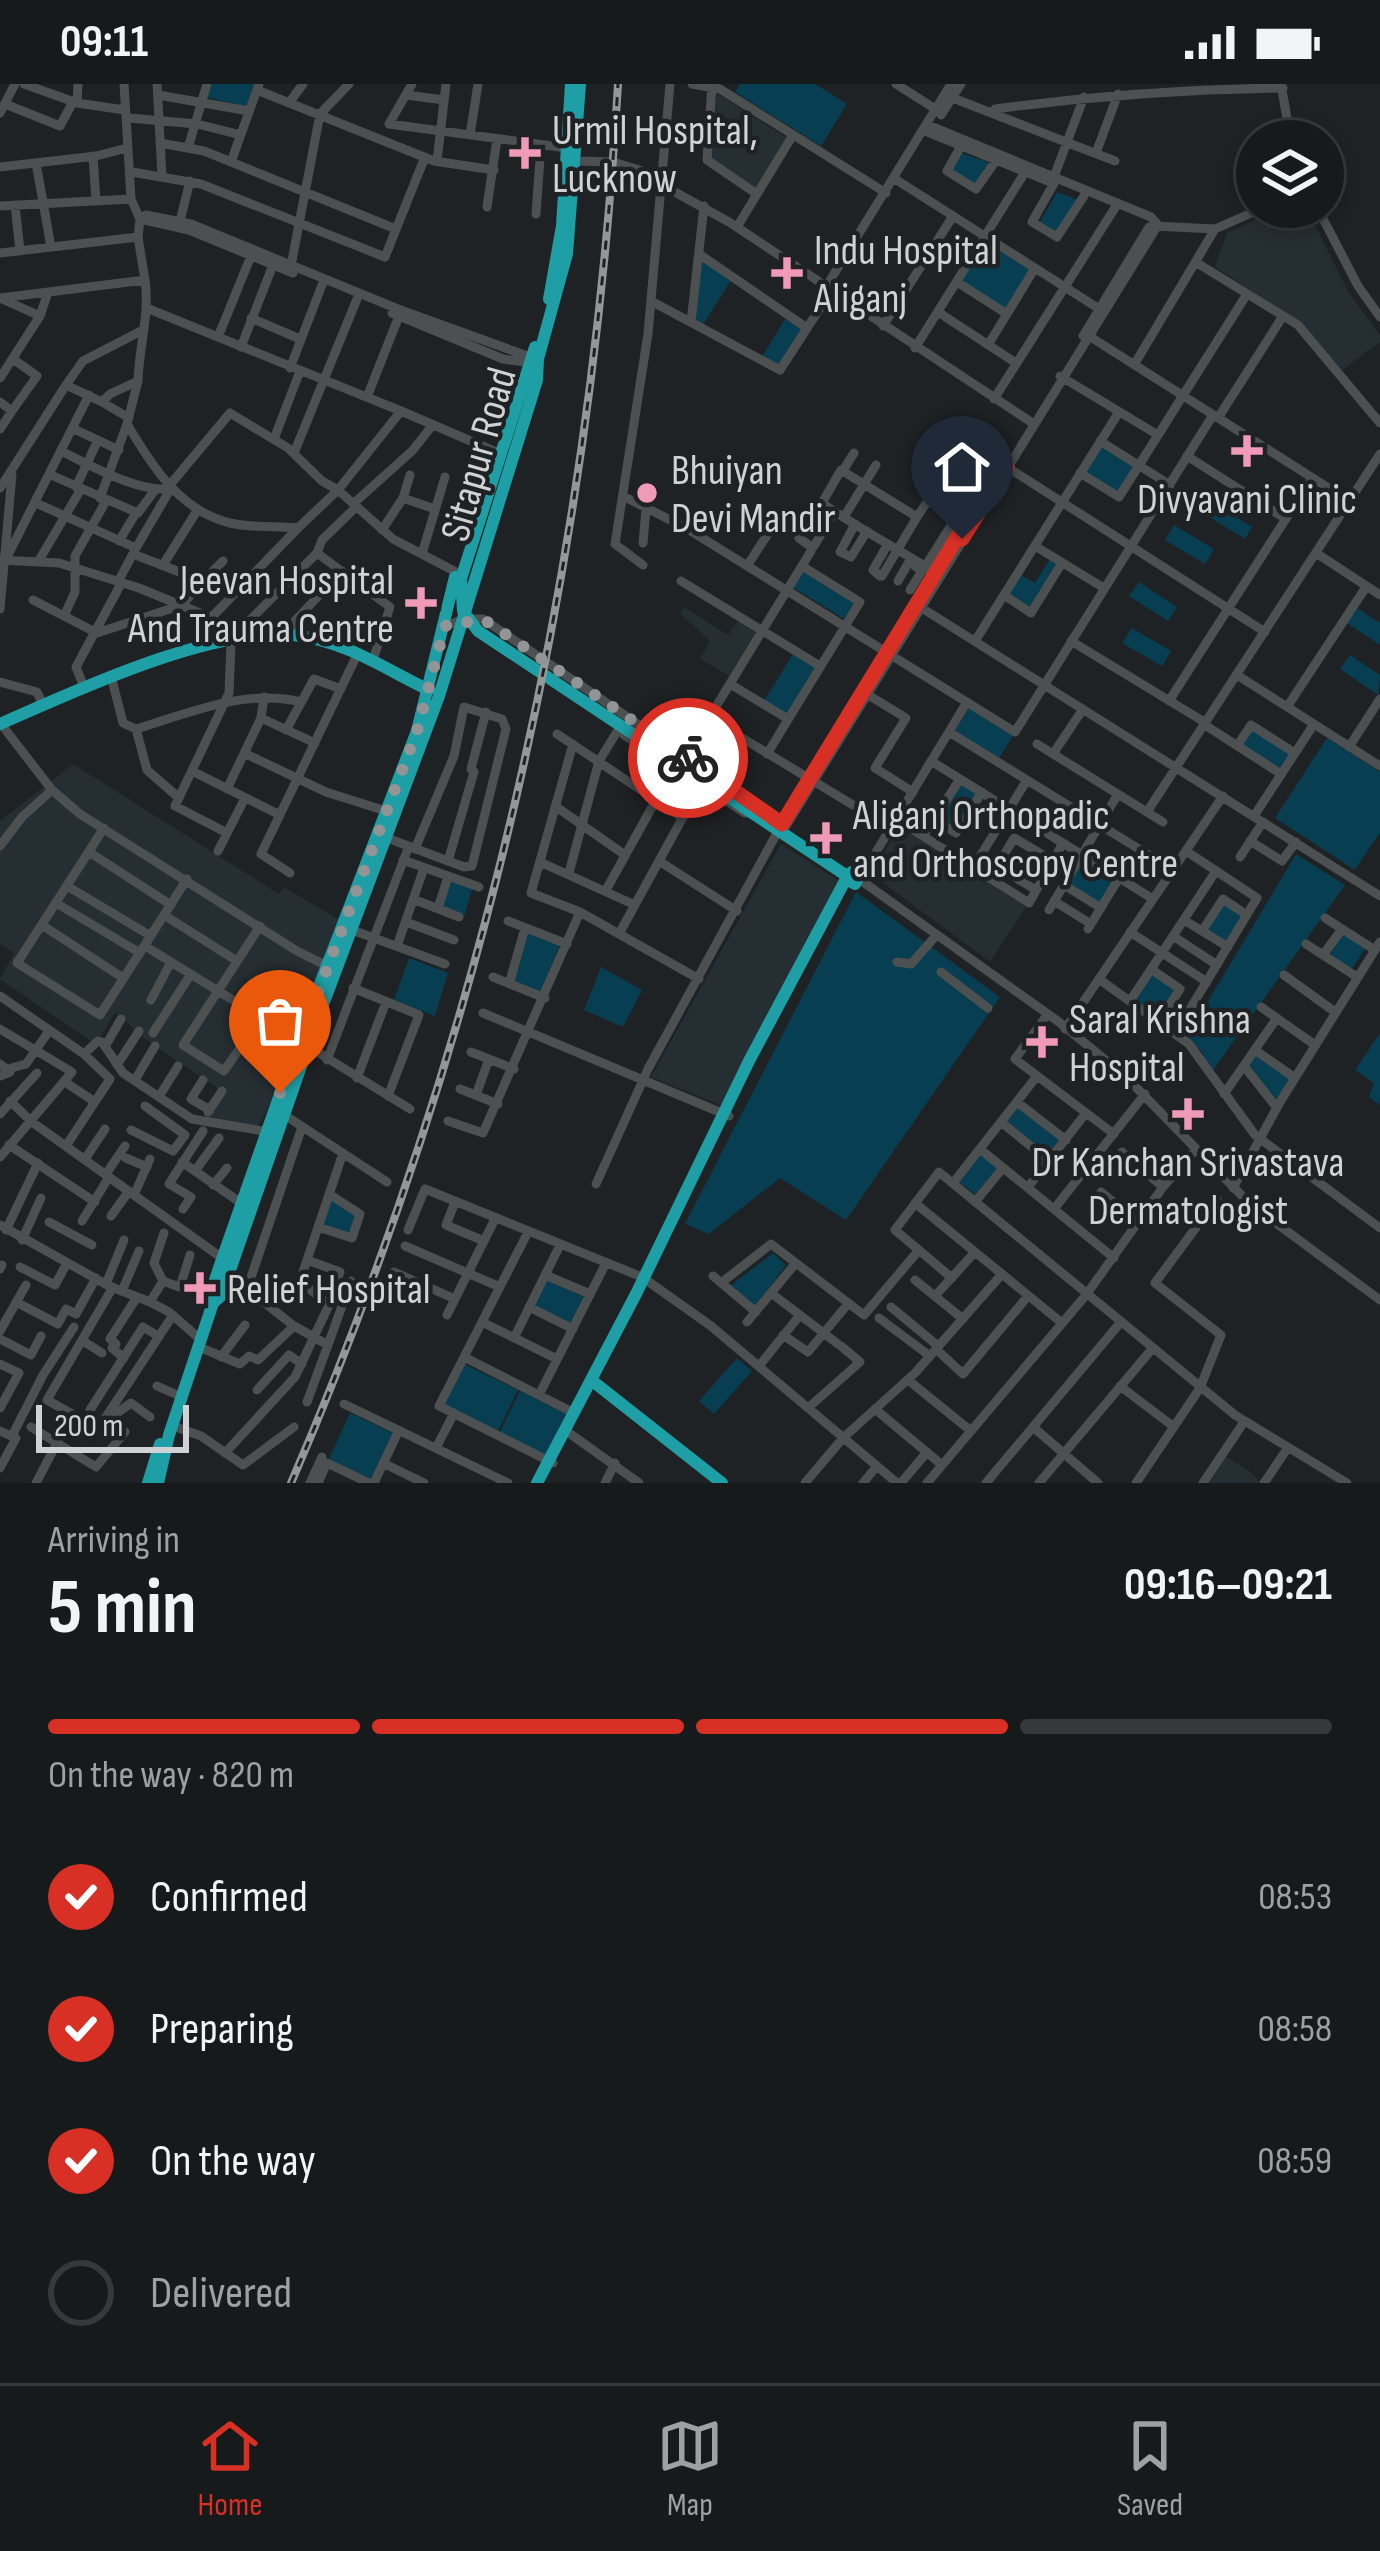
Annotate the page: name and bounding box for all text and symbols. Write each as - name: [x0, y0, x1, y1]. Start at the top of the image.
- text: 09:11: [60, 15, 148, 70]
- place label: Urmil Hospital, Lucknow: [552, 106, 758, 205]
- map controls: [1236, 120, 1344, 228]
- button: layers: [1236, 120, 1344, 228]
- marker: Urmil Hospital, Lucknow: [509, 137, 541, 169]
- place label: Indu Hospital Aliganj: [813, 226, 998, 325]
- marker: Indu Hospital Aliganj: [771, 257, 803, 289]
- street label: Sitapur Road: [430, 362, 528, 547]
- pin: [911, 416, 1013, 539]
- icon: home: [929, 434, 995, 500]
- marker: Divyavani Clinic: [1231, 435, 1263, 467]
- place label: Bhuiyan Devi Mandir: [671, 446, 835, 545]
- place label: Divyavani Clinic: [1137, 475, 1357, 526]
- marker: Bhuiyan Devi Mandir: [634, 480, 660, 506]
- place label: Jeevan Hospital And Trauma Centre: [127, 556, 394, 655]
- marker: Jeevan Hospital And Trauma Centre: [405, 587, 437, 619]
- courier: [628, 698, 748, 818]
- icon: bike: [655, 725, 721, 791]
- place label: Aliganj Orthopadic and Orthoscopy Centre: [852, 791, 1178, 890]
- marker: Aliganj Orthopadic and Orthoscopy Centre: [810, 822, 842, 854]
- pin: [229, 970, 331, 1093]
- icon: bag: [247, 988, 313, 1054]
- place label: Saral Krishna Hospital: [1069, 995, 1251, 1094]
- marker: Saral Krishna Hospital: [1026, 1026, 1058, 1058]
- marker: Dr Kanchan Srivastava Dermatologist: [1172, 1098, 1204, 1130]
- place label: Dr Kanchan Srivastava Dermatologist: [1032, 1138, 1344, 1237]
- place label: Relief Hospital: [227, 1265, 431, 1316]
- marker: Relief Hospital: [184, 1272, 216, 1304]
- scale bar: [36, 1399, 189, 1452]
- text: 200 m: [54, 1406, 123, 1446]
- text: Arriving in: [48, 1517, 180, 1564]
- text: 09:16–09:21: [1124, 1558, 1332, 1613]
- text: 5 min: [48, 1562, 197, 1655]
- text: On the way · 820 m: [48, 1752, 294, 1799]
- icon: check: [48, 1864, 114, 1930]
- text: Confirmed: [150, 1870, 308, 1925]
- text: 08:53: [1258, 1874, 1332, 1921]
- icon: check: [48, 1996, 114, 2062]
- text: Preparing: [150, 2002, 294, 2057]
- text: 08:58: [1257, 2006, 1332, 2053]
- icon: check: [48, 2128, 114, 2194]
- text: On the way: [150, 2134, 316, 2189]
- text: 08:59: [1257, 2138, 1332, 2185]
- text: Delivered: [150, 2266, 292, 2321]
- tab: Home: [197, 2413, 263, 2525]
- tab: Map: [657, 2413, 723, 2525]
- tab: Saved: [1117, 2413, 1183, 2525]

